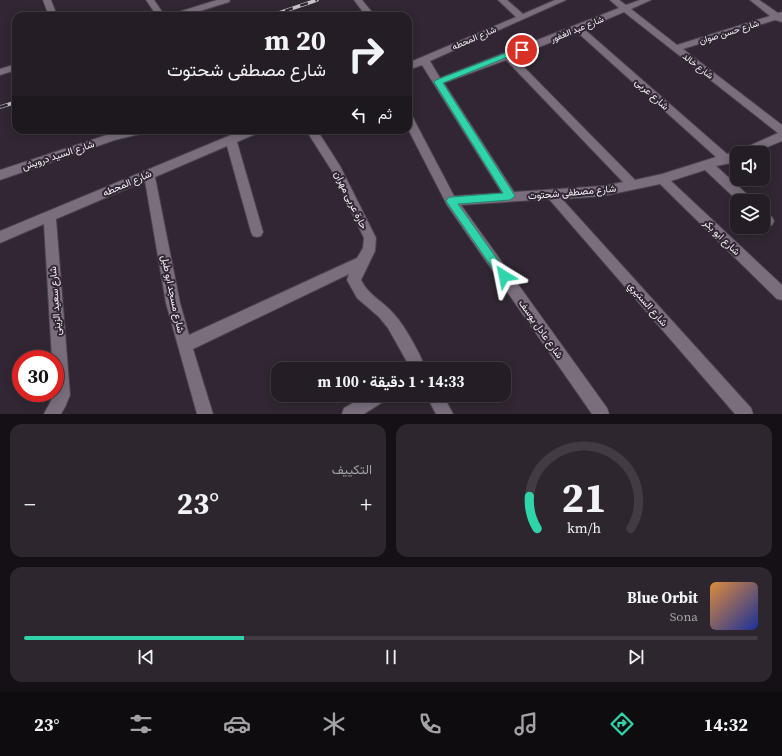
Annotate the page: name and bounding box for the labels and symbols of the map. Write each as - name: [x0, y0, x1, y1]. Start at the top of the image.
- street label: شارع عبد الغفور: [548, 13, 605, 45]
- street label: شارع حسن صوان: [698, 17, 760, 47]
- street label: شارع المحطه: [450, 23, 498, 53]
- pin: [505, 33, 539, 67]
- street label: شارع خالد: [680, 50, 716, 82]
- street label: شارع عربى: [632, 75, 672, 113]
- street label: شارع السيد درويش: [20, 137, 96, 173]
- street label: شارع المحطه: [100, 167, 154, 199]
- street label: حارة عربى مهران: [331, 169, 371, 231]
- street label: شارع مصطفى شحتوت: [527, 182, 617, 202]
- street label: شارع ابو بكر: [700, 216, 743, 258]
- street label: شارع مسجد ابو طبل: [158, 254, 188, 334]
- position arrow: [483, 255, 525, 297]
- street label: شارع سعيد الزينى: [46, 266, 64, 336]
- street label: شارع الستيري: [624, 279, 671, 330]
- street label: شارع عادل يوسف: [516, 297, 566, 361]
- speed limit sign: 30: [12, 350, 64, 402]

